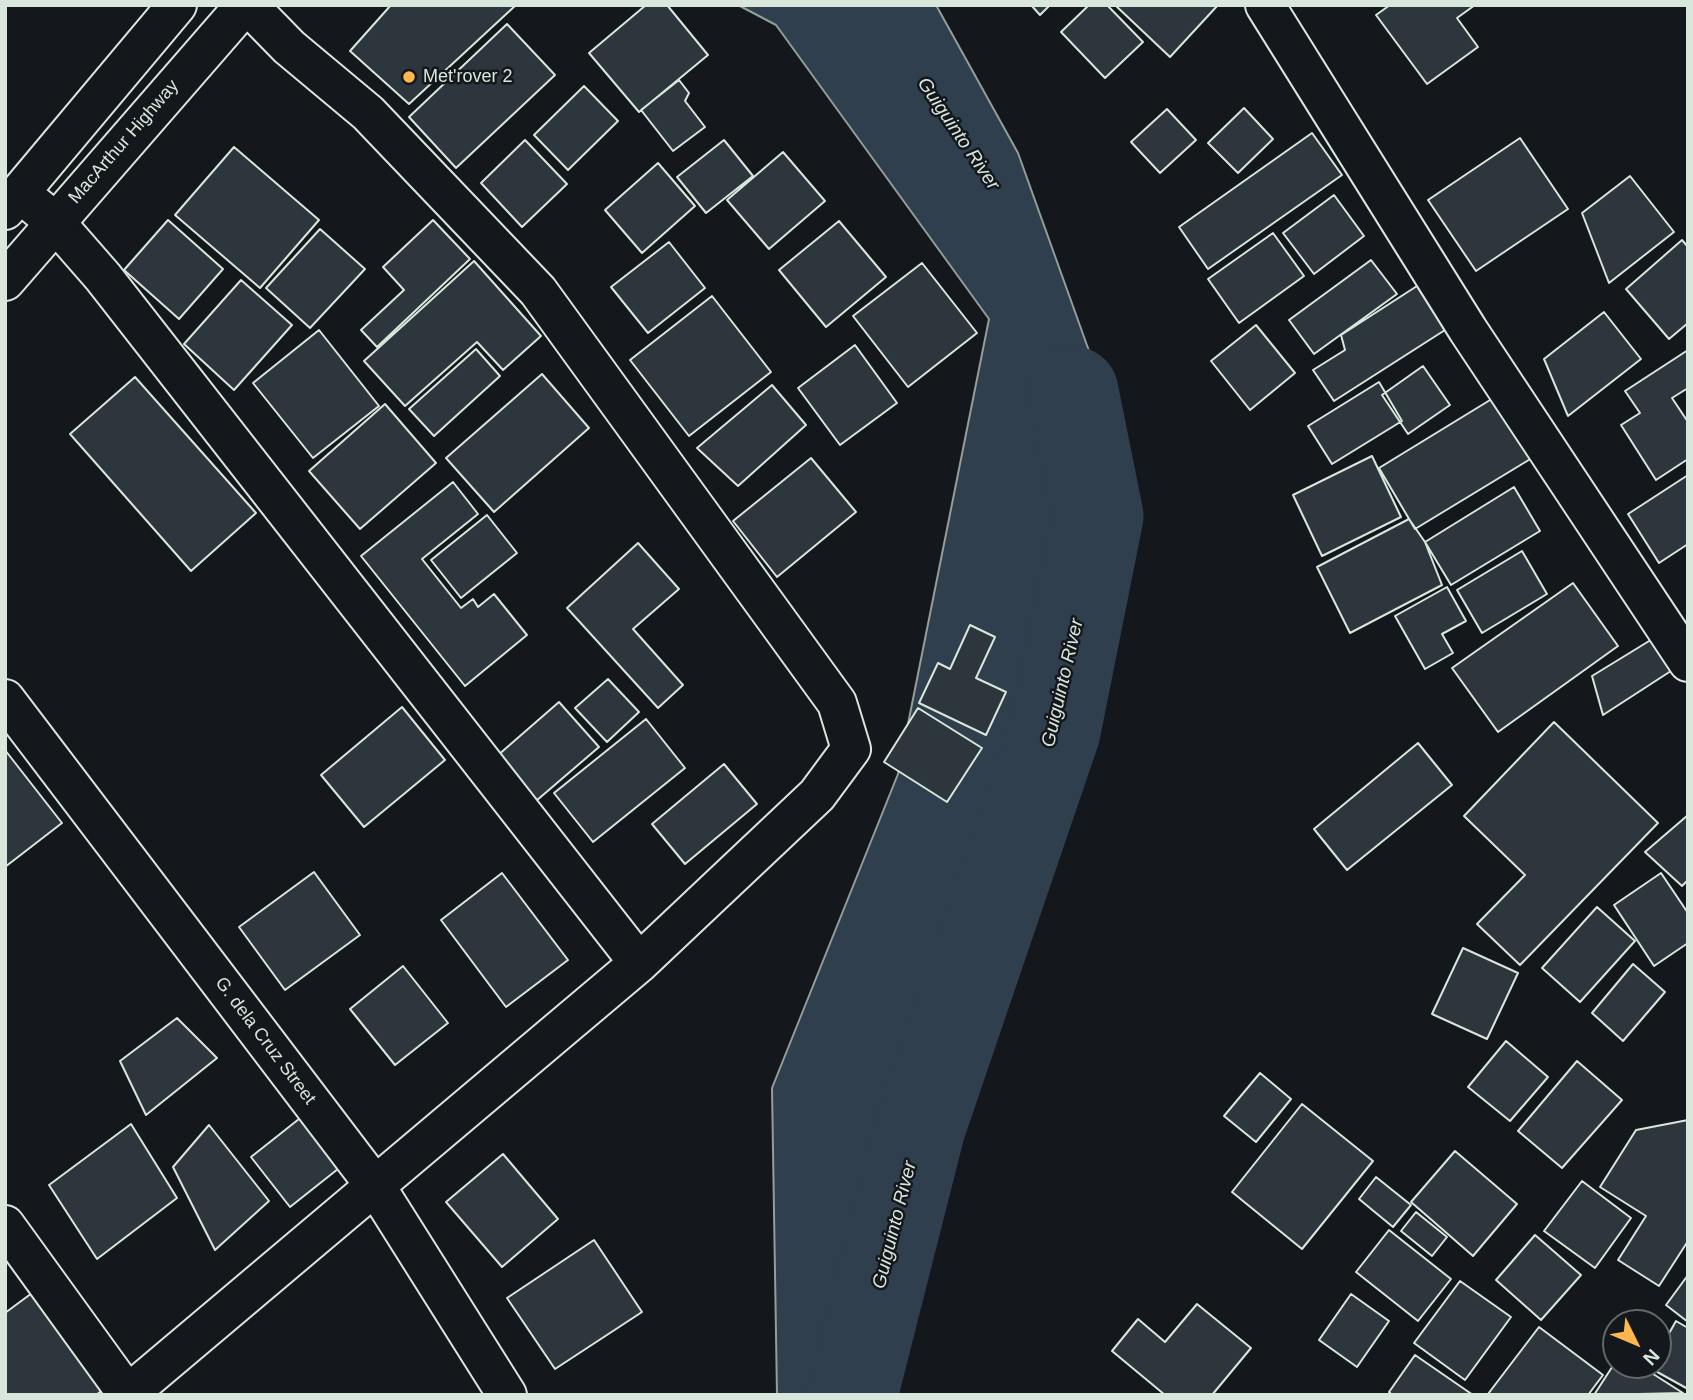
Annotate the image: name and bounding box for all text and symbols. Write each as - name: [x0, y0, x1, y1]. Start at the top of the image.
- place label: Met'rover 2: [423, 66, 512, 88]
- marker: Met'rover 2: [401, 69, 417, 85]
- water label: Guiguinto River: [912, 73, 1004, 195]
- street label: MacArthur Highway: [64, 76, 184, 208]
- water label: Guiguinto River: [1037, 617, 1089, 749]
- street label: G. dela Cruz Street: [210, 973, 320, 1109]
- water label: Guiguinto River: [868, 1159, 922, 1291]
- north arrow: [1602, 1309, 1672, 1379]
- text: N: [1639, 1345, 1664, 1369]

